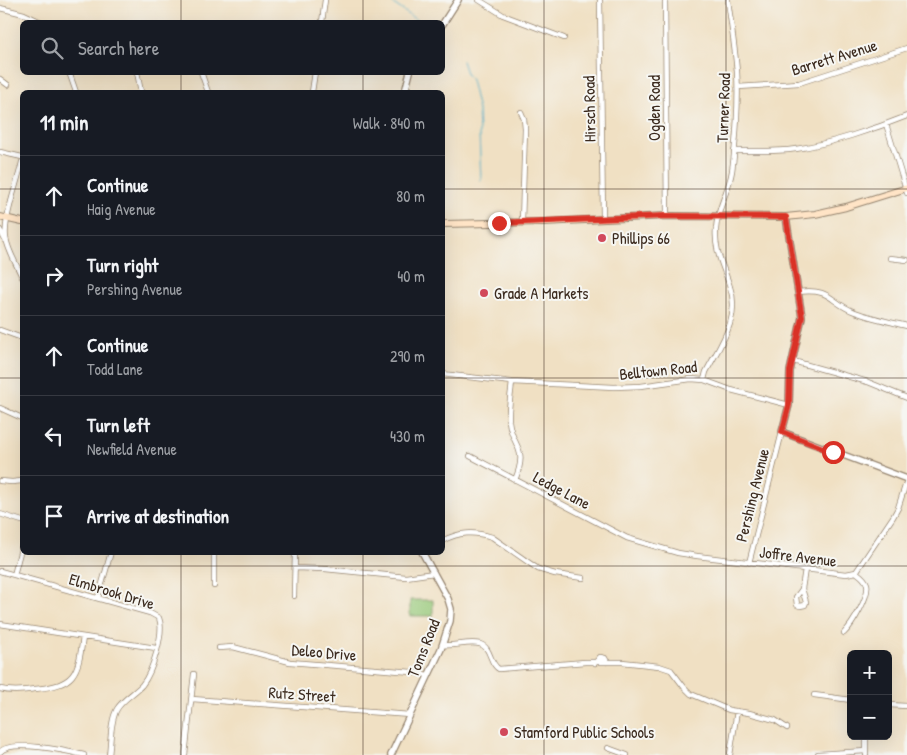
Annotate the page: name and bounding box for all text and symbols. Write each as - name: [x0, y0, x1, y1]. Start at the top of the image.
- search box: [20, 20, 445, 75]
- street label: Barrett Avenue: [789, 33, 880, 80]
- icon: search: [38, 34, 66, 62]
- text: Search here: [78, 35, 159, 61]
- street label: Turner Road: [711, 73, 735, 143]
- street label: Ogden Road: [643, 75, 665, 141]
- street label: Hirsch Road: [577, 76, 601, 142]
- text: 11 min: [40, 108, 89, 137]
- text: Walk · 840 m: [353, 112, 425, 134]
- text: Continue: [87, 172, 148, 198]
- icon: ahead: [40, 182, 68, 210]
- text: 80 m: [396, 185, 425, 207]
- text: Haig Avenue: [87, 198, 156, 220]
- route end: [488, 212, 511, 235]
- place label: Phillips 66: [612, 227, 670, 249]
- marker: Phillips 66: [596, 232, 608, 244]
- text: Turn right: [87, 252, 158, 278]
- icon: right: [40, 262, 68, 290]
- text: 40 m: [397, 265, 425, 287]
- text: Pershing Avenue: [87, 278, 182, 300]
- place label: Grade A Markets: [494, 282, 589, 304]
- marker: Grade A Markets: [478, 287, 490, 299]
- text: Continue: [87, 332, 148, 358]
- icon: ahead: [40, 342, 68, 370]
- text: 290 m: [390, 345, 425, 367]
- street label: Belltown Road: [618, 355, 698, 385]
- text: Todd Lane: [87, 358, 143, 380]
- text: Turn left: [87, 412, 150, 438]
- icon: left: [40, 422, 68, 450]
- text: 430 m: [390, 425, 425, 447]
- text: Newfield Avenue: [87, 438, 177, 460]
- route start: [822, 441, 845, 464]
- street label: Pershing Avenue: [730, 445, 774, 544]
- street label: Ledge Lane: [530, 466, 595, 514]
- icon: arrive: [40, 502, 68, 530]
- text: Arrive at destination: [87, 503, 229, 529]
- street label: Joffre Avenue: [758, 540, 838, 572]
- street label: Elmbrook Drive: [67, 568, 158, 615]
- street label: Toms Road: [401, 616, 445, 680]
- street label: Deleo Drive: [291, 638, 358, 666]
- map controls: [847, 650, 892, 740]
- button: +: [847, 650, 892, 695]
- street label: Rutz Street: [268, 681, 337, 707]
- button: −: [847, 695, 892, 740]
- place label: Stamford Public Schools: [514, 721, 654, 743]
- marker: Stamford Public Schools: [498, 726, 510, 738]

